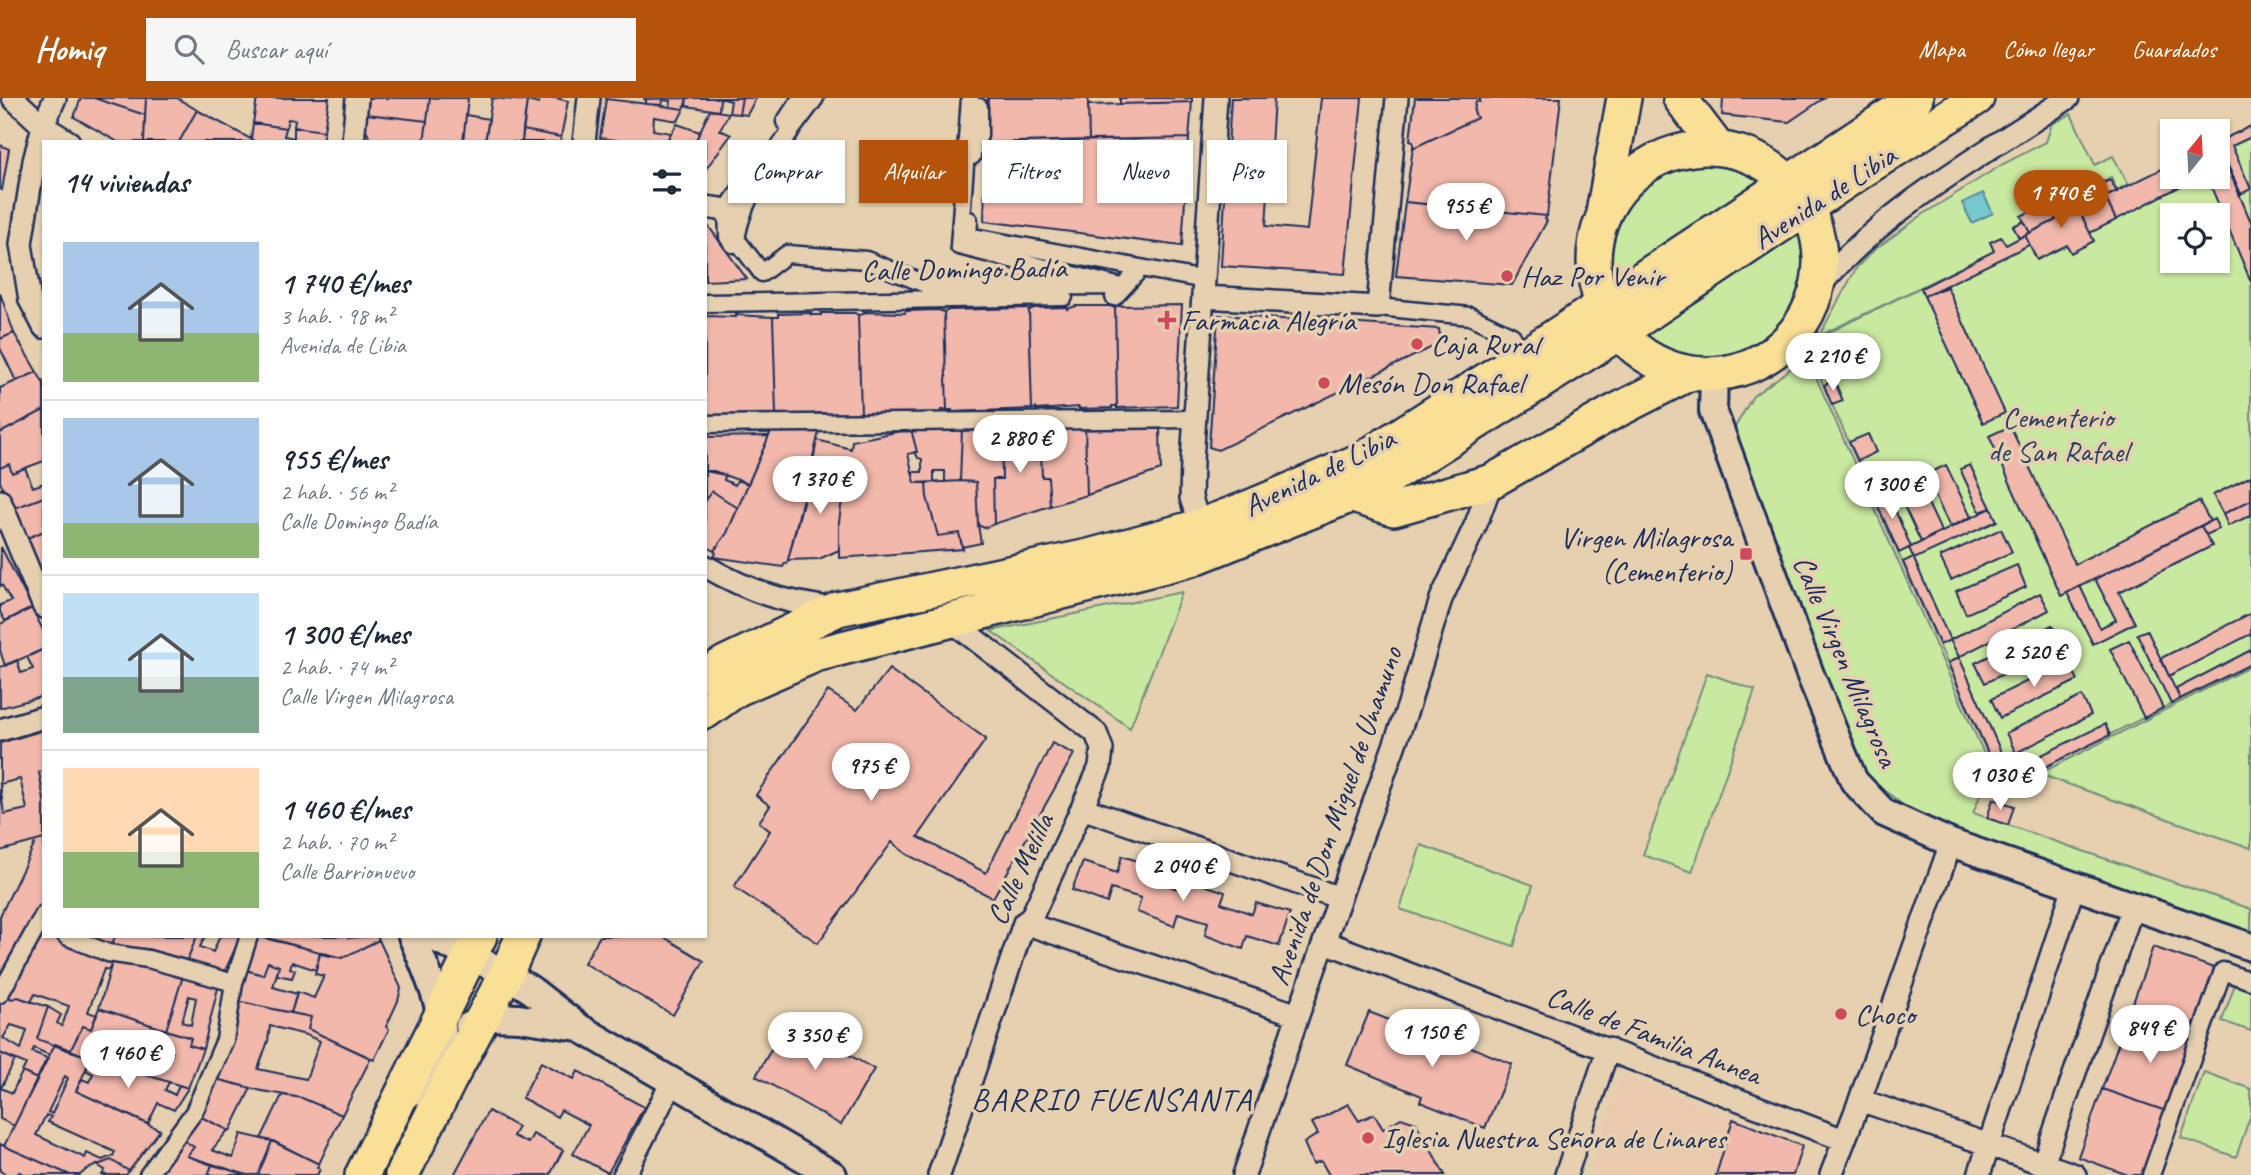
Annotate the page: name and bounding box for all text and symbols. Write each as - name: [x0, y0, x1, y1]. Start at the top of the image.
- search box: [146, 18, 636, 81]
- text: Homiq: [35, 28, 104, 70]
- icon: search: [170, 30, 208, 68]
- text: Buscar aquí: [226, 33, 327, 66]
- text: Mapa: [1918, 34, 1965, 64]
- text: Cómo llegar: [2003, 34, 2094, 64]
- text: Guardados: [2132, 34, 2216, 64]
- north arrow: [2160, 119, 2230, 189]
- map controls: [2160, 119, 2230, 273]
- street label: Avenida de Libia: [1745, 135, 1905, 258]
- chip: Comprar: [728, 140, 845, 203]
- chip: Alquilar: [859, 140, 968, 203]
- chip: Filtros: [982, 140, 1083, 203]
- chip: Nuevo: [1097, 140, 1193, 203]
- chip: Piso: [1207, 140, 1287, 203]
- text: 14 viviendas: [63, 163, 189, 201]
- icon: filters: [648, 163, 686, 201]
- pin: 1 740 €: [1996, 170, 2126, 230]
- text: 1 740 €: [2030, 178, 2092, 207]
- pin: 955 €: [1417, 184, 1515, 243]
- text: 955 €: [1443, 191, 1489, 220]
- button: locate: [2160, 203, 2230, 273]
- street label: Calle Domingo Badía: [861, 248, 1069, 290]
- place label: Haz Por Venir: [1521, 257, 1667, 295]
- text: 1 740 €/mes: [280, 264, 409, 302]
- marker: Haz Por Venir: [1499, 268, 1515, 284]
- icon: home: [119, 270, 203, 354]
- place label: Farmacia Alegría: [1181, 301, 1357, 339]
- text: 3 hab. · 98 m²: [280, 302, 393, 331]
- marker: Farmacia Alegría: [1159, 312, 1175, 328]
- place label: Caja Rural: [1431, 325, 1544, 363]
- text: Avenida de Libia: [280, 331, 406, 360]
- pin: 2 210 €: [1768, 334, 1898, 393]
- marker: Caja Rural: [1409, 336, 1425, 352]
- text: 2 210 €: [1802, 341, 1864, 370]
- place label: Mesón Don Rafael: [1338, 364, 1528, 402]
- marker: Mesón Don Rafael: [1316, 375, 1332, 391]
- park label: Cementerio de San Rafael: [1988, 398, 2133, 470]
- pin: 2 880 €: [955, 416, 1085, 475]
- street label: Avenida de Libia: [1237, 418, 1403, 525]
- text: 2 880 €: [989, 423, 1051, 452]
- text: 955 €/mes: [280, 440, 387, 478]
- icon: home: [119, 446, 203, 530]
- pin: 1 370 €: [755, 456, 885, 516]
- pin: 1 300 €: [1827, 462, 1957, 521]
- text: 1 370 €: [789, 464, 851, 493]
- text: 1 300 €: [1861, 469, 1923, 498]
- text: 2 hab. · 56 m²: [280, 478, 393, 507]
- text: Calle Domingo Badía: [280, 507, 437, 536]
- place label: Virgen Milagrosa (Cementerio): [1560, 518, 1735, 590]
- marker: Virgen Milagrosa (Cementerio): [1738, 546, 1754, 562]
- street label: Calle Virgen Milagrosa: [1784, 550, 1908, 774]
- text: 1 300 €/mes: [280, 615, 410, 653]
- icon: home: [119, 621, 203, 705]
- pin: 2 520 €: [1969, 630, 2099, 689]
- text: 2 520 €: [2003, 637, 2065, 666]
- street label: Avenida de Don Miguel de Unamuno: [1259, 640, 1411, 990]
- text: 2 hab. · 74 m²: [280, 653, 393, 682]
- text: Calle Virgen Milagrosa: [280, 682, 453, 711]
- pin: 975 €: [822, 744, 920, 803]
- text: 975 €: [848, 751, 894, 780]
- pin: 1 030 €: [1935, 752, 2065, 812]
- text: 1 030 €: [1969, 760, 2031, 789]
- text: 1 460 €/mes: [280, 790, 410, 828]
- icon: home: [119, 796, 203, 880]
- street label: Calle Melilla: [978, 805, 1063, 931]
- text: 2 hab. · 70 m²: [280, 828, 393, 857]
- pin: 2 040 €: [1118, 844, 1248, 903]
- text: 2 040 €: [1152, 851, 1214, 880]
- text: Calle Barrionuevo: [280, 857, 414, 886]
- street label: Calle de Familia Annea: [1541, 977, 1769, 1094]
- place label: Choco: [1855, 995, 1918, 1033]
- marker: Choco: [1833, 1006, 1849, 1022]
- pin: 849 €: [2101, 1006, 2199, 1065]
- pin: 1 150 €: [1367, 1010, 1497, 1069]
- pin: 3 350 €: [750, 1012, 880, 1072]
- text: 849 €: [2127, 1013, 2173, 1042]
- text: 1 150 €: [1401, 1017, 1463, 1046]
- text: 3 350 €: [784, 1020, 846, 1049]
- pin: 1 460 €: [63, 1030, 193, 1090]
- text: 1 460 €: [96, 1038, 160, 1067]
- district label: BARRIO FUENSANTA: [971, 1079, 1253, 1120]
- place label: Iglesia Nuestra Señora de Linares: [1382, 1119, 1728, 1157]
- marker: Iglesia Nuestra Señora de Linares: [1360, 1130, 1376, 1146]

